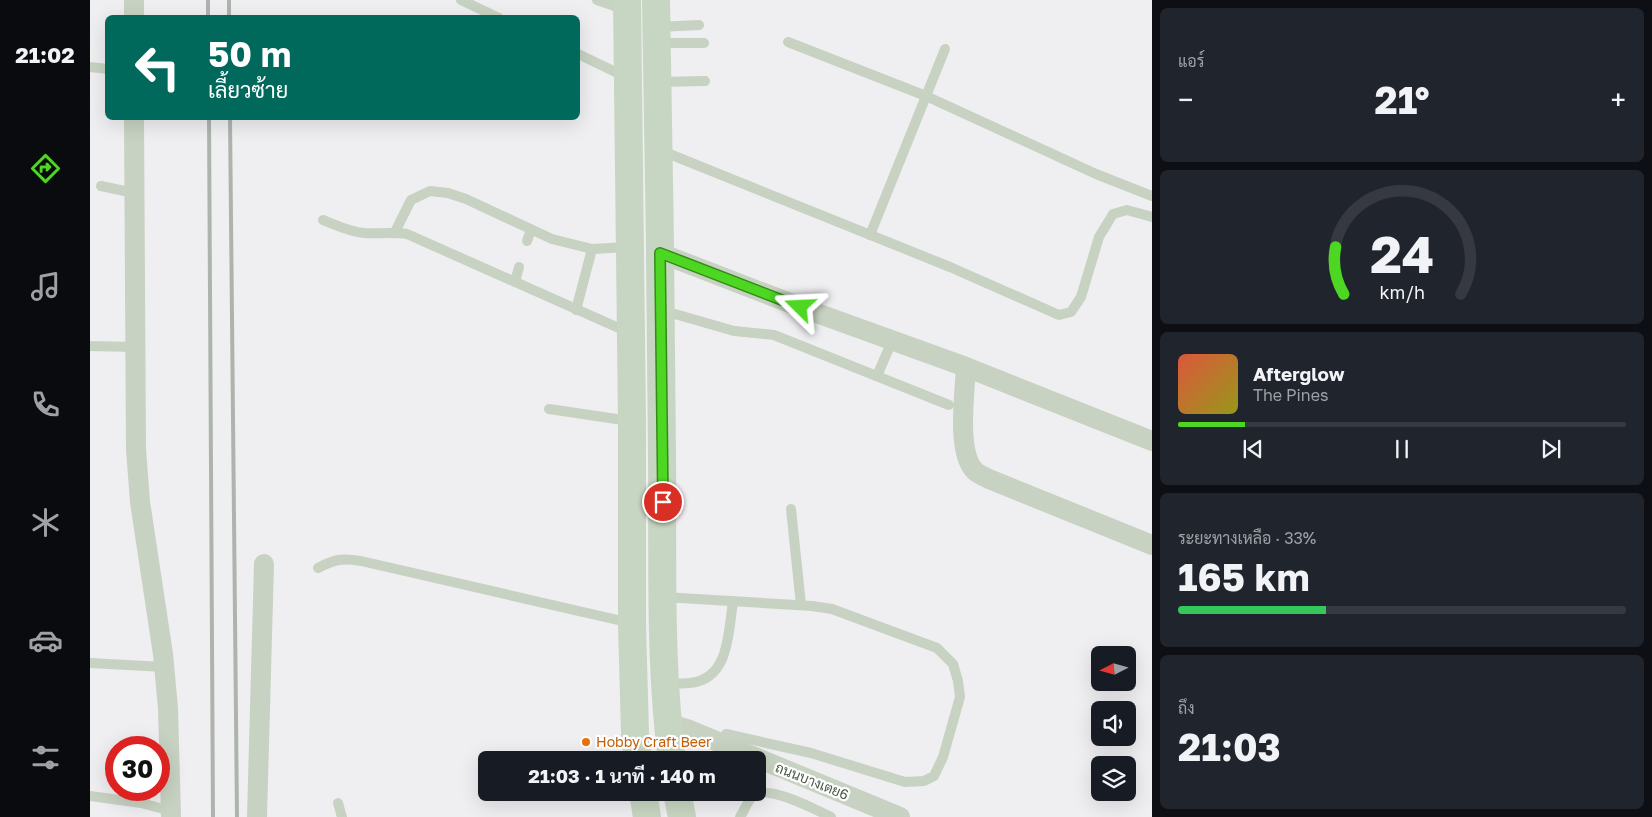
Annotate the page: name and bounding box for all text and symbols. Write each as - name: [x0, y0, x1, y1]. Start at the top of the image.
- text: 50 m: [208, 33, 291, 75]
- icon: left: [125, 35, 190, 100]
- text: 21:02: [15, 41, 75, 68]
- text: แอร์: [1178, 51, 1204, 71]
- text: เลี้ยวซ้าย: [208, 76, 288, 103]
- text: 21°: [1375, 77, 1430, 122]
- text: −: [1178, 83, 1193, 116]
- text: +: [1611, 83, 1626, 116]
- icon: directions: [28, 151, 63, 186]
- text: 24: [1370, 222, 1434, 284]
- icon: music: [28, 269, 63, 304]
- position arrow: [773, 280, 825, 332]
- text: km/h: [1379, 281, 1425, 303]
- text: Afterglow: [1253, 362, 1344, 385]
- text: The Pines: [1253, 385, 1328, 405]
- icon: phone: [28, 387, 63, 422]
- icon: previous: [1239, 435, 1267, 463]
- icon: pause: [1388, 435, 1416, 463]
- icon: next: [1537, 435, 1565, 463]
- pin: [642, 481, 684, 523]
- icon: arrive: [649, 488, 677, 516]
- icon: climate: [28, 505, 63, 540]
- text: ระยะทางเหลือ · 33%: [1178, 528, 1316, 548]
- text: 165 km: [1178, 554, 1310, 599]
- icon: car: [28, 623, 63, 658]
- north arrow: [1091, 646, 1136, 691]
- map controls: [1091, 646, 1136, 801]
- text: ถึง: [1178, 698, 1195, 718]
- button: sound: [1091, 701, 1136, 746]
- text: 21:03: [1178, 724, 1281, 769]
- place label: Hobby Craft Beer: [596, 733, 712, 750]
- speed limit sign: 30: [105, 736, 170, 801]
- marker: Hobby Craft Beer: [580, 736, 592, 748]
- icon: filters: [28, 740, 63, 775]
- button: layers: [1091, 756, 1136, 801]
- street label: ถนนบางเตย6: [773, 758, 851, 803]
- text: 21:03 · 1 นาที · 140 m: [528, 764, 716, 787]

